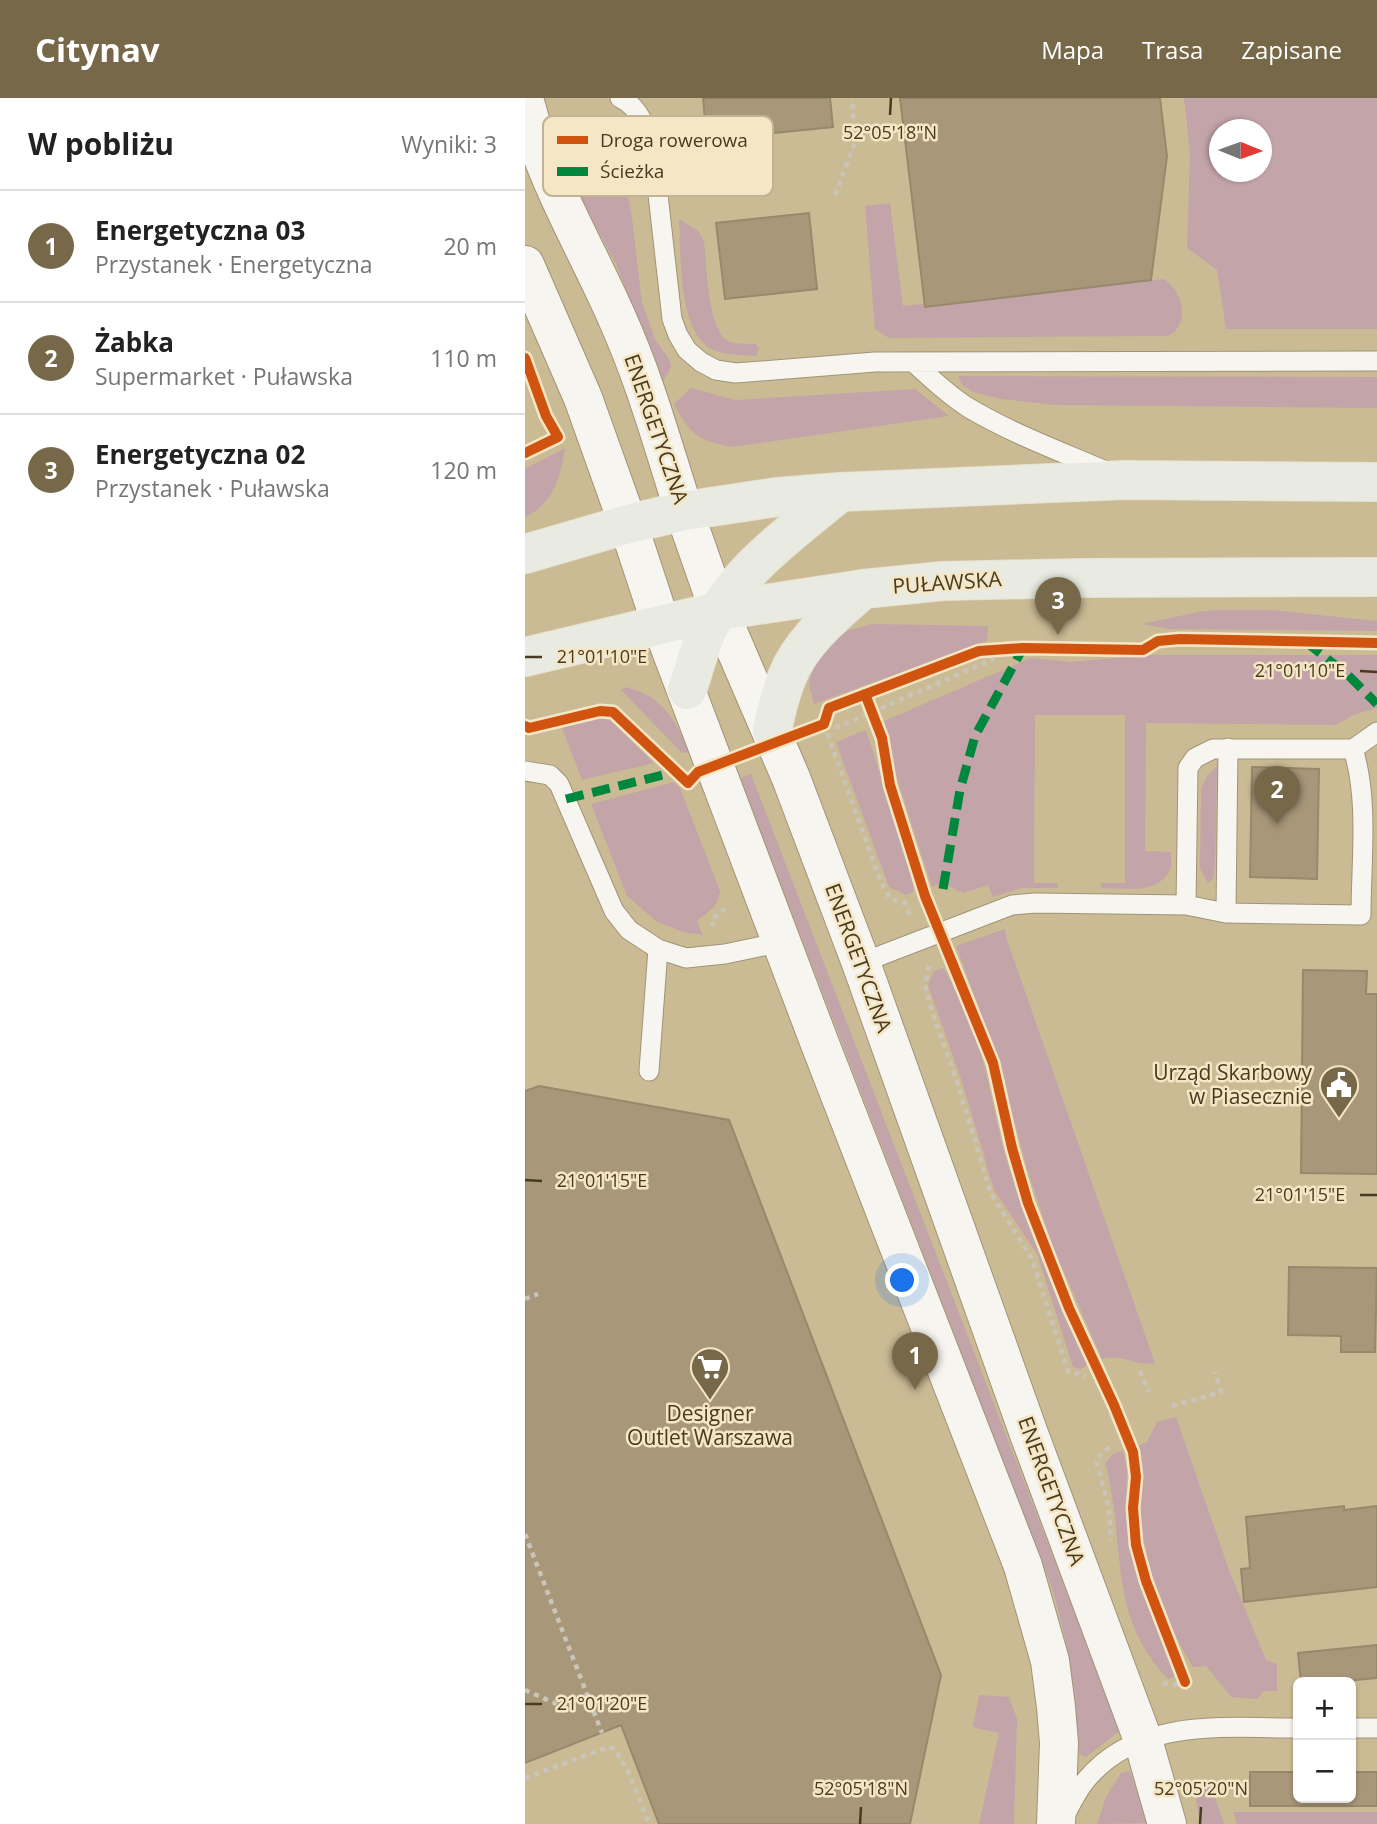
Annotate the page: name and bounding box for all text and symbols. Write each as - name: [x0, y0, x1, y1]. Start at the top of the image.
- text: Citynav: [35, 27, 160, 72]
- text: Mapa: [1041, 33, 1104, 66]
- text: Trasa: [1142, 33, 1203, 66]
- text: Zapisane: [1241, 33, 1342, 66]
- legend: [543, 116, 773, 196]
- north arrow: [1209, 119, 1272, 182]
- text: 52°05'18"N: [843, 120, 937, 144]
- text: W pobliżu: [28, 123, 174, 164]
- text: Droga rowerowa: [600, 127, 748, 153]
- text: Wyniki: 3: [401, 128, 497, 160]
- text: Ścieżka: [600, 158, 664, 184]
- text: Energetyczna 03: [95, 212, 305, 248]
- text: 1: [44, 230, 58, 262]
- text: 20 m: [443, 230, 497, 262]
- text: Przystanek · Energetyczna: [95, 248, 373, 280]
- text: Żabka: [95, 324, 174, 360]
- text: 2: [44, 342, 58, 374]
- text: 110 m: [430, 342, 497, 374]
- street label: ENERGETYCZNA: [618, 350, 696, 508]
- text: Supermarket · Puławska: [95, 360, 353, 392]
- text: Energetyczna 02: [95, 436, 305, 472]
- text: 3: [44, 454, 58, 486]
- text: 120 m: [430, 454, 497, 486]
- text: Przystanek · Puławska: [95, 472, 330, 504]
- street label: PUŁAWSKA: [891, 564, 1003, 600]
- pin: 3: [1035, 577, 1081, 635]
- text: 21°01'10"E: [557, 644, 647, 668]
- text: 21°01'10"E: [1255, 658, 1345, 682]
- pin: 2: [1254, 766, 1300, 824]
- street label: ENERGETYCZNA: [819, 879, 899, 1037]
- place label: Urząd Skarbowy w Piasecznie: [1153, 1058, 1312, 1110]
- public building icon: Urząd Skarbowy w Piasecznie: [1318, 1064, 1360, 1119]
- text: 21°01'15"E: [557, 1168, 647, 1192]
- text: 21°01'15"E: [1255, 1182, 1345, 1206]
- your location: [885, 1263, 919, 1297]
- pin: 1: [892, 1332, 938, 1390]
- supermarket icon: Designer Outlet Warszawa: [689, 1346, 731, 1401]
- place label: Designer Outlet Warszawa: [627, 1399, 793, 1451]
- street label: ENERGETYCZNA: [1012, 1412, 1092, 1570]
- map controls: [1293, 1677, 1356, 1803]
- button: +: [1293, 1677, 1356, 1740]
- text: 21°01'20"E: [557, 1691, 647, 1715]
- button: −: [1293, 1740, 1356, 1803]
- text: 52°05'18"N: [814, 1776, 908, 1800]
- text: 52°05'20"N: [1154, 1776, 1248, 1800]

